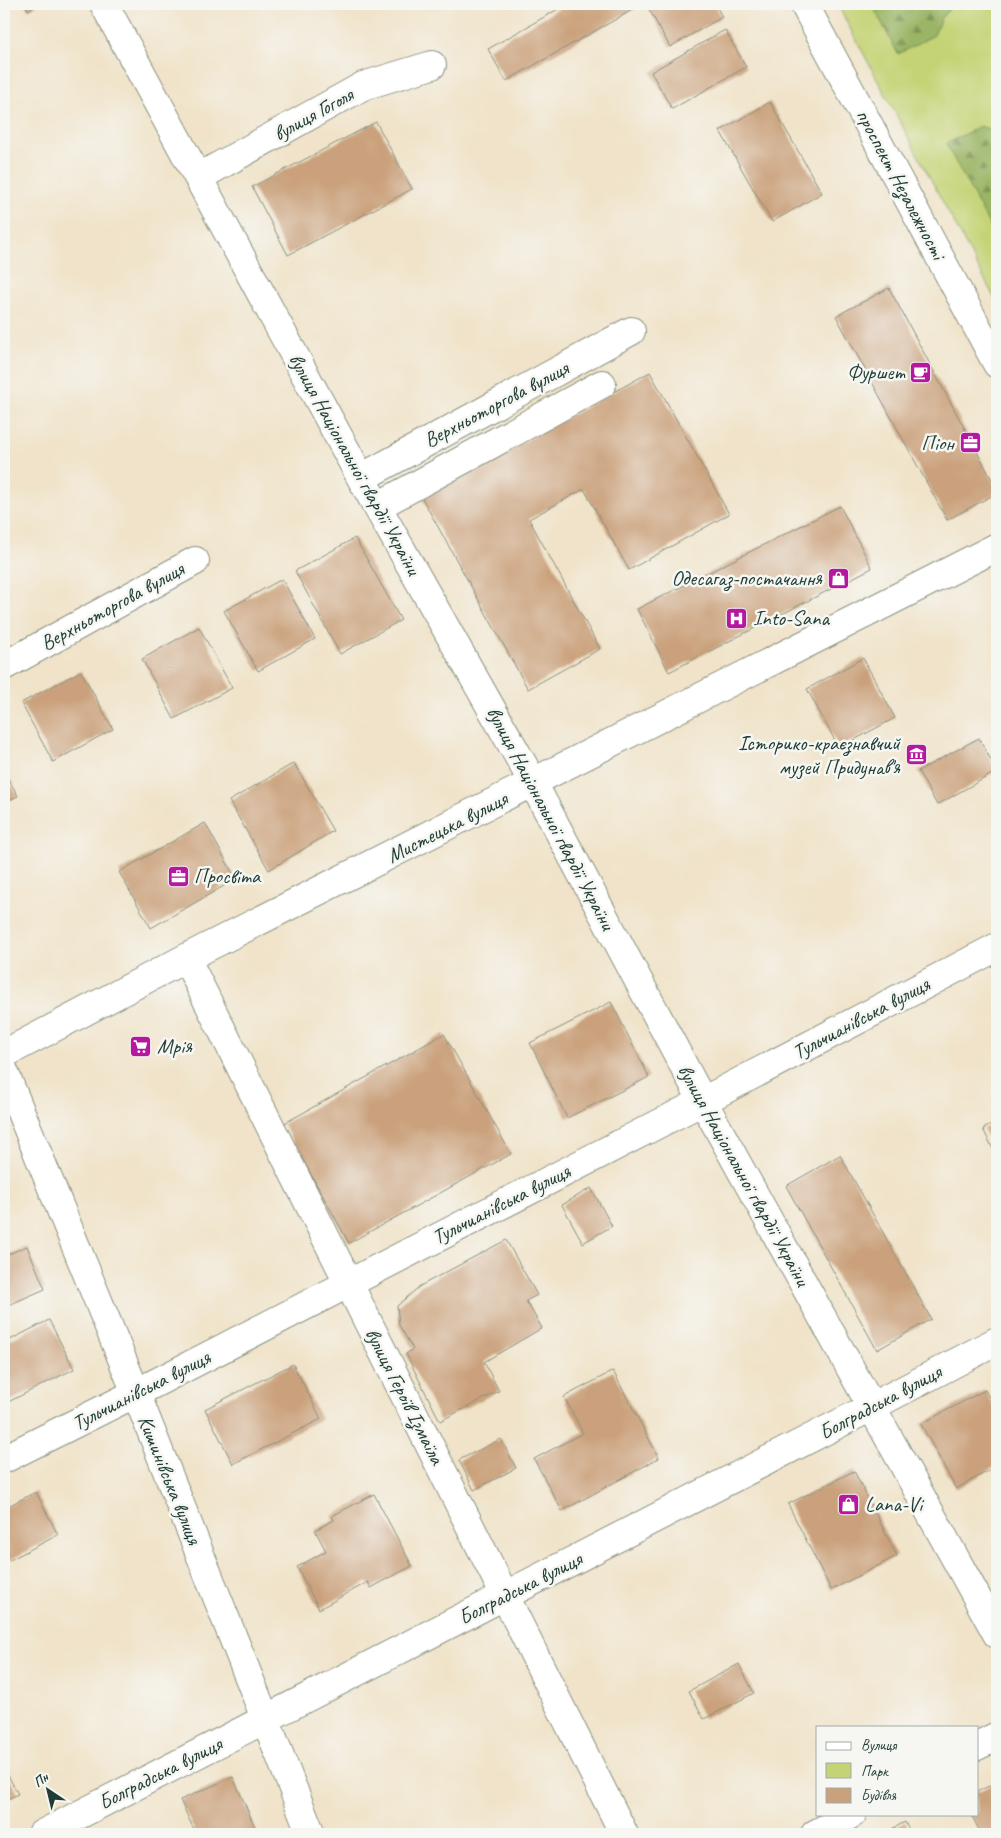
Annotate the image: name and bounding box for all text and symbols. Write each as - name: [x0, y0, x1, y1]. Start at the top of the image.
- street label: вулиця Гоголя: [269, 81, 359, 147]
- street label: проспект Незалежності: [849, 104, 953, 267]
- street label: вулиця Національної гвардії України: [283, 349, 427, 580]
- street label: Верхньоторгова вулиця: [419, 354, 574, 453]
- place label: Фуршет: [847, 359, 906, 385]
- cafe icon: Фуршет: [909, 360, 933, 384]
- place label: Піон: [921, 430, 955, 456]
- office icon: Піон: [958, 431, 982, 455]
- street label: Верхньоторгова вулиця: [36, 555, 189, 656]
- place label: Одесагаз-постачання: [671, 565, 823, 592]
- shop icon: Одесагаз-постачання: [826, 566, 850, 590]
- place label: Into-Sana: [753, 605, 830, 631]
- hospital icon: Into-Sana: [725, 606, 749, 630]
- street label: вулиця Національної гвардії України: [481, 702, 622, 935]
- place label: Історико-краєзнавчий музей Придунав'я: [738, 730, 901, 780]
- museum icon: Історико-краєзнавчий музей Придунав'я: [904, 743, 928, 767]
- street label: Мистецька вулиця: [382, 785, 513, 868]
- place label: Просвіта: [194, 863, 262, 889]
- office icon: Просвіта: [166, 864, 190, 888]
- street label: Тульчианівська вулиця: [788, 970, 935, 1065]
- place label: Мрія: [157, 1033, 193, 1059]
- supermarket icon: Мрія: [129, 1034, 153, 1058]
- street label: вулиця Національної гвардії України: [672, 1060, 816, 1291]
- street label: Тульчианівська вулиця: [428, 1157, 576, 1250]
- street label: вулиця Героїв Ізмаїла: [359, 1323, 451, 1471]
- street label: Тульчианівська вулиця: [68, 1343, 216, 1436]
- street label: Болградська вулиця: [814, 1358, 947, 1445]
- street label: Кишинівська вулиця: [132, 1412, 208, 1550]
- place label: Lana-Vi: [865, 1491, 925, 1517]
- shop icon: Lana-Vi: [837, 1492, 861, 1516]
- street label: Болградська вулиця: [454, 1545, 588, 1630]
- legend: [816, 1726, 978, 1816]
- street label: Болградська вулиця: [94, 1730, 228, 1815]
- text: Вулиця: [861, 1736, 898, 1755]
- text: Парк: [861, 1762, 889, 1781]
- north arrow: [22, 1766, 72, 1816]
- text: Пн: [30, 1768, 52, 1791]
- text: Будівля: [861, 1786, 896, 1805]

